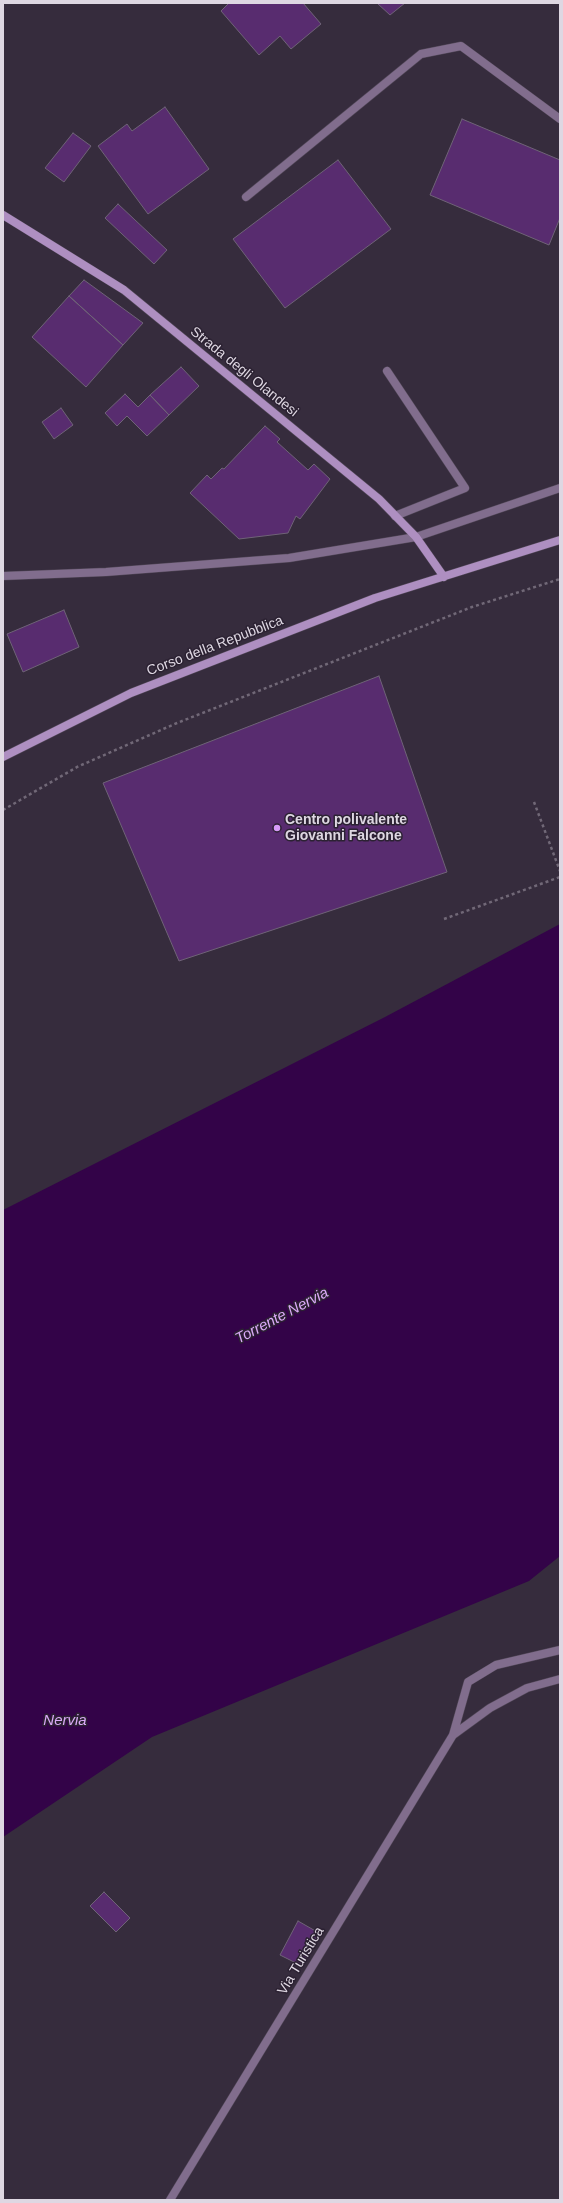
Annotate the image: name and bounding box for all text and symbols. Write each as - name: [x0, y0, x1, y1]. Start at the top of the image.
- street label: Strada degli Olandesi: [187, 323, 301, 421]
- street label: Corso della Repubblica: [144, 612, 286, 680]
- place label: Centro polivalente Giovanni Falcone: [285, 812, 407, 844]
- marker: Centro polivalente Giovanni Falcone: [272, 823, 282, 833]
- water label: Torrente Nervia: [232, 1284, 332, 1348]
- water label: Nervia: [43, 1712, 87, 1730]
- street label: Via Turistica: [274, 1924, 328, 1998]

